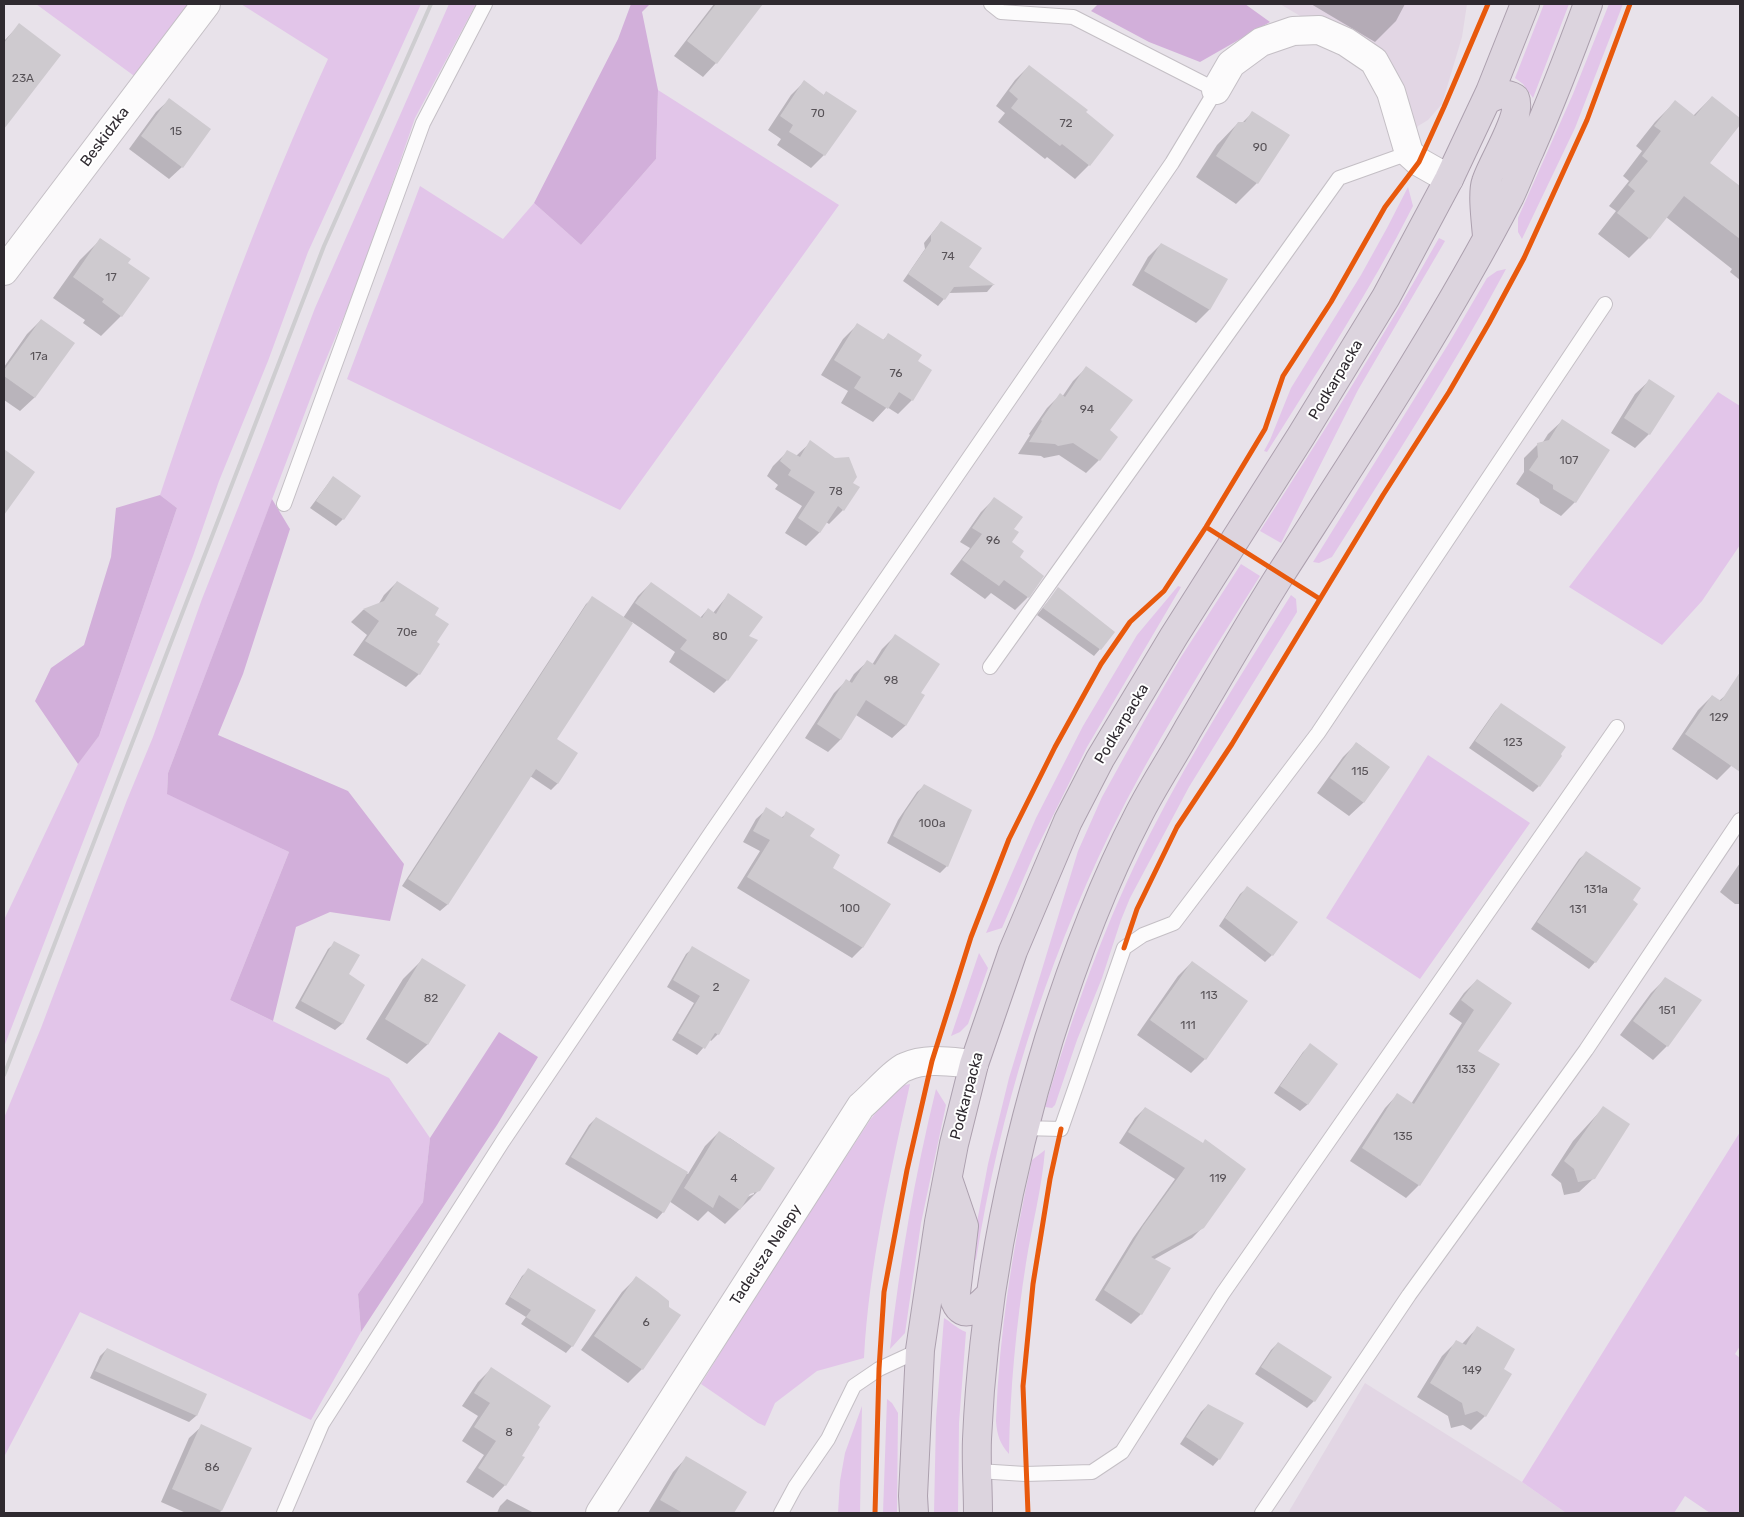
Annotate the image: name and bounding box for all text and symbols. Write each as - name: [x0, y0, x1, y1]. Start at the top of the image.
- house number: 23A: [12, 72, 34, 86]
- street label: Beskidzka: [77, 104, 133, 170]
- house number: 70: [811, 107, 825, 121]
- house number: 72: [1059, 117, 1073, 131]
- house number: 15: [170, 125, 182, 139]
- house number: 90: [1253, 141, 1267, 155]
- house number: 74: [941, 250, 955, 264]
- house number: 17: [105, 271, 117, 285]
- street label: Podkarpacka: [1305, 337, 1367, 423]
- house number: 17a: [30, 350, 48, 364]
- house number: 76: [889, 367, 903, 381]
- house number: 94: [1080, 403, 1094, 417]
- house number: 107: [1560, 454, 1578, 468]
- house number: 78: [829, 485, 843, 499]
- house number: 96: [986, 534, 1000, 548]
- house number: 70e: [397, 626, 417, 640]
- house number: 80: [712, 630, 728, 644]
- house number: 98: [884, 674, 898, 688]
- street label: Podkarpacka: [1091, 681, 1153, 767]
- house number: 129: [1709, 711, 1729, 725]
- house number: 123: [1503, 736, 1523, 750]
- house number: 115: [1351, 765, 1369, 779]
- house number: 100a: [919, 817, 945, 831]
- house number: 131a: [1584, 883, 1608, 897]
- house number: 100: [840, 902, 860, 916]
- house number: 131: [1569, 903, 1587, 917]
- house number: 2: [712, 981, 720, 995]
- house number: 113: [1200, 989, 1218, 1003]
- house number: 82: [424, 992, 438, 1006]
- house number: 151: [1658, 1004, 1676, 1018]
- house number: 111: [1180, 1019, 1196, 1033]
- street label: Podkarpacka: [947, 1050, 987, 1142]
- house number: 133: [1456, 1063, 1476, 1077]
- house number: 135: [1393, 1130, 1413, 1144]
- house number: 4: [730, 1172, 738, 1186]
- house number: 119: [1209, 1172, 1227, 1186]
- street label: Tadeusza Nalepy: [727, 1201, 805, 1309]
- house number: 6: [642, 1316, 650, 1330]
- house number: 149: [1462, 1364, 1482, 1378]
- house number: 8: [505, 1426, 513, 1440]
- house number: 86: [205, 1461, 219, 1475]

